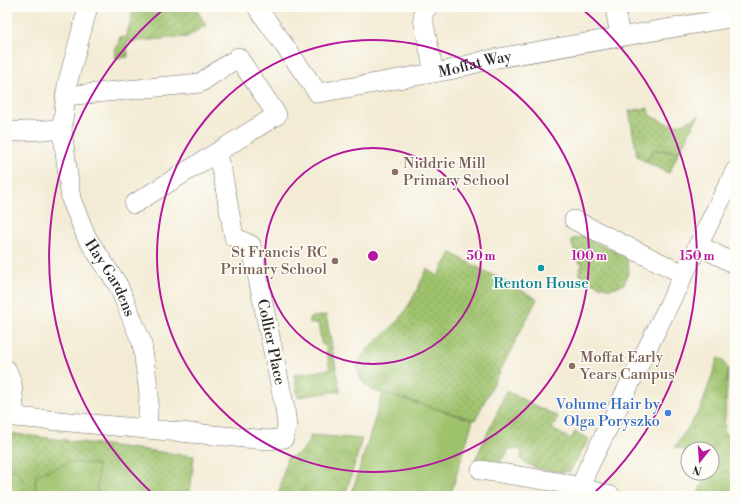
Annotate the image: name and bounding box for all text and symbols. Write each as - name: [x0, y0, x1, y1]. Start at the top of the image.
- street label: Moffat Way: [437, 46, 514, 81]
- place label: Niddrie Mill Primary School: [403, 154, 510, 190]
- marker: Niddrie Mill Primary School: [390, 167, 400, 177]
- street label: Hay Gardens: [81, 235, 139, 319]
- place label: St Francis' RC Primary School: [221, 243, 328, 279]
- centre of rings: [366, 249, 380, 263]
- text: 50 m: [466, 249, 496, 264]
- text: 100 m: [571, 249, 607, 264]
- text: 150 m: [680, 249, 714, 264]
- marker: St Francis' RC Primary School: [330, 256, 340, 266]
- marker: Renton House: [536, 263, 546, 273]
- place label: Renton House: [493, 274, 589, 293]
- street label: Collier Place: [253, 297, 289, 387]
- place label: Moffat Early Years Campus: [579, 348, 675, 384]
- marker: Moffat Early Years Campus: [567, 361, 577, 371]
- place label: Volume Hair by Olga Poryszko: [555, 395, 661, 431]
- marker: Volume Hair by Olga Poryszko: [663, 408, 673, 418]
- north arrow: [680, 441, 720, 481]
- text: N: [691, 462, 704, 478]

